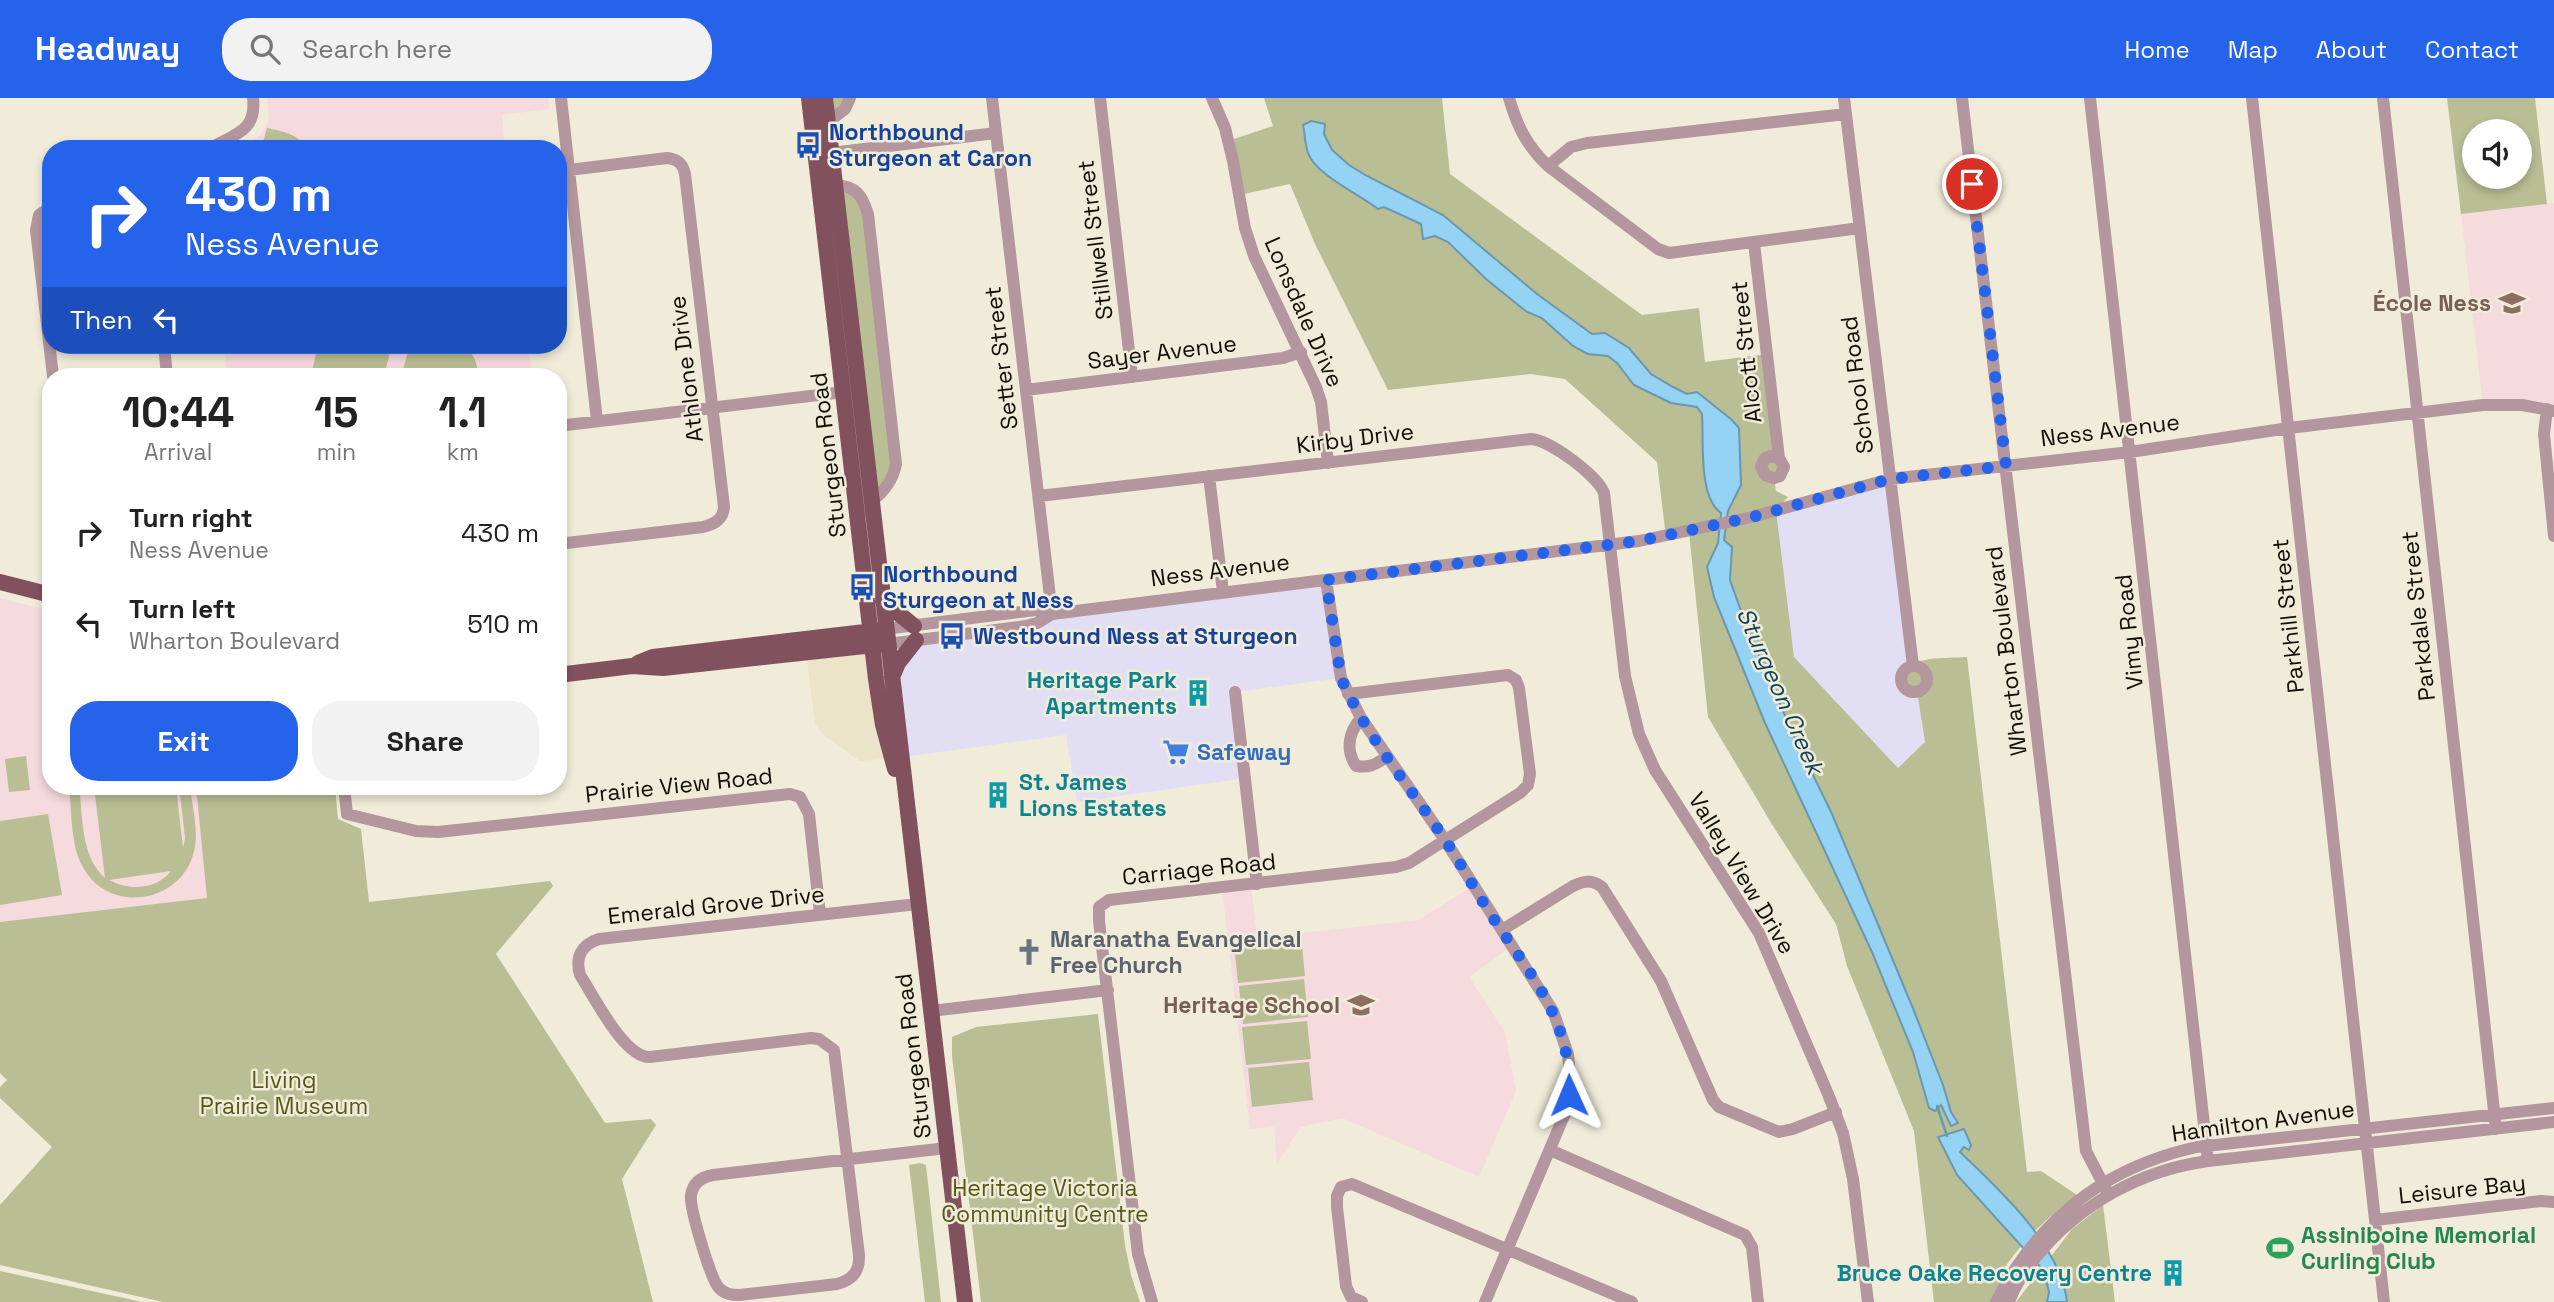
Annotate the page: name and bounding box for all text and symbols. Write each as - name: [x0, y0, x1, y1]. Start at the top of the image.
- search box: [222, 18, 712, 81]
- text: Headway: [35, 28, 180, 70]
- icon: search: [246, 30, 284, 68]
- text: Search here: [302, 32, 452, 66]
- text: Home: [2124, 34, 2190, 65]
- text: Map: [2228, 34, 2278, 65]
- text: About: [2316, 34, 2387, 65]
- text: Contact: [2425, 34, 2519, 65]
- place label: Northbound Sturgeon at Caron: [829, 117, 1032, 173]
- map controls: [2462, 119, 2532, 189]
- button: sound: [2462, 119, 2532, 189]
- bus stop icon: Northbound Sturgeon at Caron: [793, 130, 823, 160]
- pin: [1942, 154, 2002, 214]
- street label: Stillwell Street: [1070, 158, 1120, 322]
- text: 430 m: [185, 163, 332, 225]
- icon: arrive: [1953, 165, 1991, 203]
- icon: right: [70, 168, 161, 259]
- text: Ness Avenue: [185, 224, 380, 264]
- street label: Lonsdale Drive: [1258, 232, 1350, 392]
- street label: Alcott Street: [1724, 280, 1768, 424]
- street label: Setter Street: [977, 285, 1025, 431]
- place label: École Ness: [2373, 288, 2491, 318]
- school or university icon: École Ness: [2497, 288, 2527, 318]
- street label: Athlone Drive: [662, 294, 710, 444]
- icon: left: [147, 301, 185, 339]
- text: Then: [70, 303, 133, 337]
- street label: School Road: [1834, 314, 1880, 456]
- street label: Sayer Avenue: [1086, 328, 1238, 376]
- street label: Sturgeon Road: [803, 371, 853, 539]
- text: 10:44: [122, 386, 234, 439]
- text: 15: [314, 386, 358, 439]
- text: 1.1: [439, 386, 487, 439]
- street label: Ness Avenue: [2039, 407, 2181, 453]
- street label: Kirby Drive: [1294, 416, 1416, 460]
- text: Arrival: [144, 437, 212, 467]
- text: min: [317, 437, 356, 467]
- text: km: [447, 437, 479, 467]
- text: Turn right: [129, 501, 253, 535]
- icon: right: [70, 514, 108, 552]
- text: 430 m: [461, 516, 539, 550]
- street label: Parkdale Street: [2394, 530, 2442, 702]
- text: Ness Avenue: [129, 535, 269, 565]
- street label: Parkhill Street: [2265, 537, 2311, 695]
- street label: Wharton Boulevard: [1978, 544, 2034, 758]
- street label: Ness Avenue: [1149, 547, 1291, 593]
- place label: Northbound Sturgeon at Ness: [883, 559, 1074, 615]
- bus stop icon: Northbound Sturgeon at Ness: [847, 572, 877, 602]
- street label: Vimy Road: [2108, 573, 2150, 691]
- text: Turn left: [129, 592, 236, 626]
- water label: Sturgeon Creek: [1730, 602, 1832, 782]
- icon: left: [70, 605, 108, 643]
- text: 510 m: [467, 607, 539, 641]
- bus stop icon: Westbound Ness at Sturgeon: [937, 621, 967, 651]
- place label: Westbound Ness at Sturgeon: [973, 621, 1298, 651]
- text: Wharton Boulevard: [129, 626, 340, 656]
- place label: Heritage Park Apartments: [1027, 665, 1177, 721]
- building icon: Heritage Park Apartments: [1183, 678, 1213, 708]
- button: Exit: [70, 701, 298, 781]
- button: Share: [312, 701, 539, 781]
- supermarket icon: Safeway: [1161, 737, 1191, 767]
- place label: Safeway: [1197, 737, 1291, 767]
- street label: Prairie View Road: [584, 760, 774, 810]
- place label: St. James Lions Estates: [1019, 767, 1167, 823]
- building icon: St. James Lions Estates: [983, 780, 1013, 810]
- street label: Valley View Drive: [1682, 786, 1802, 960]
- street label: Carriage Road: [1121, 846, 1277, 892]
- street label: Emerald Grove Drive: [606, 879, 826, 931]
- place label: Maranatha Evangelical Free Church: [1050, 924, 1302, 980]
- church icon: Maranatha Evangelical Free Church: [1014, 937, 1044, 967]
- street label: Sturgeon Road: [888, 972, 938, 1140]
- place label: Heritage School: [1163, 990, 1340, 1020]
- school or university icon: Heritage School: [1346, 990, 1376, 1020]
- position arrow: [1532, 1058, 1606, 1132]
- park label: Living Prairie Museum: [200, 1065, 368, 1121]
- street label: Hamilton Avenue: [2169, 1093, 2357, 1149]
- street label: Leisure Bay: [2397, 1167, 2527, 1211]
- park label: Heritage Victoria Community Centre: [941, 1173, 1149, 1229]
- place label: Assiniboine Memorial Curling Club: [2301, 1220, 2536, 1276]
- sports icon: Assiniboine Memorial Curling Club: [2265, 1233, 2295, 1263]
- place label: Bruce Oake Recovery Centre: [1837, 1258, 2152, 1288]
- building icon: Bruce Oake Recovery Centre: [2158, 1258, 2188, 1288]

